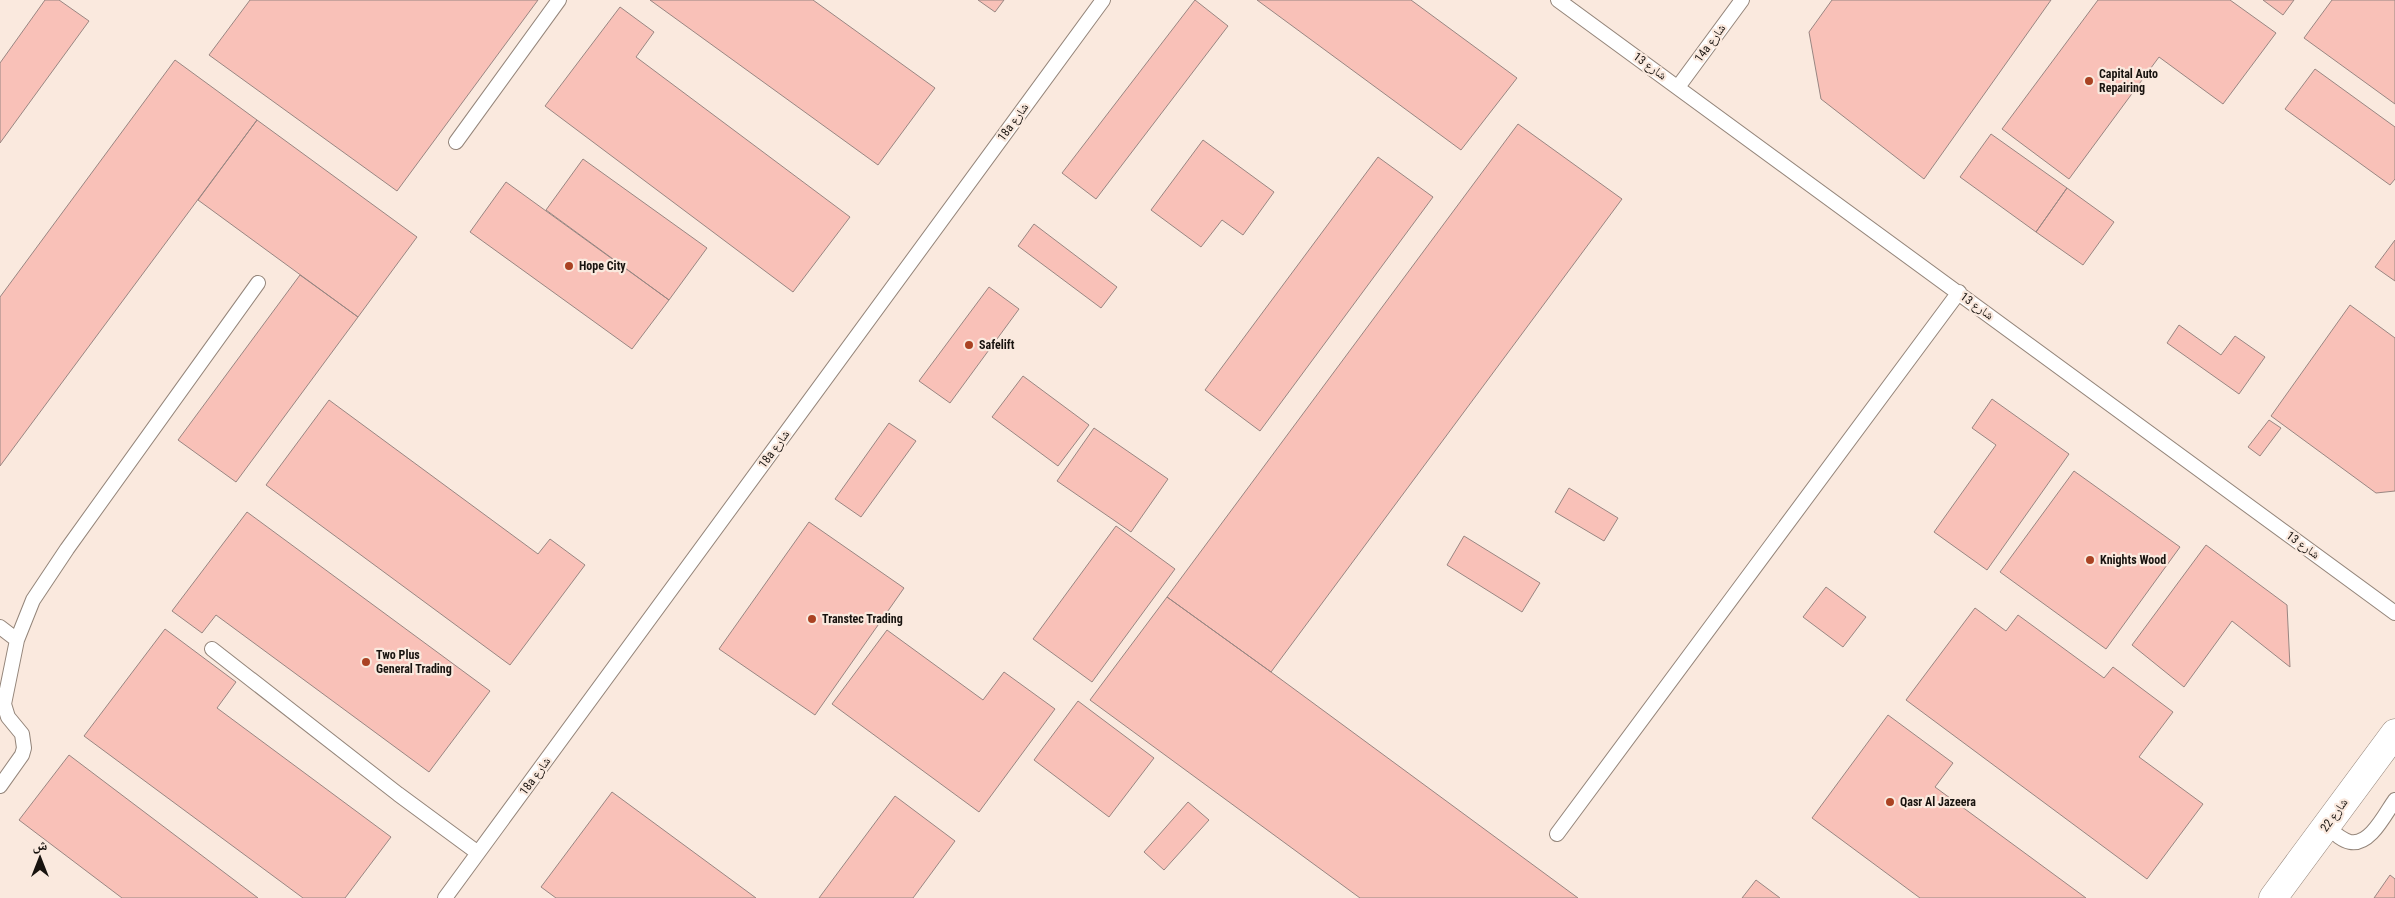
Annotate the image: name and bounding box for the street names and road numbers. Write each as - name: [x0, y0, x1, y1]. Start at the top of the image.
- street label: 14a شارع: [1692, 21, 1729, 65]
- street label: شارع 13: [1630, 49, 1669, 84]
- street label: 18a شارع: [995, 100, 1032, 144]
- street label: شارع 13: [1957, 289, 1996, 324]
- street label: 18a شارع: [756, 427, 793, 471]
- street label: شارع 13: [2283, 528, 2322, 563]
- street label: 18a شارع: [517, 754, 554, 798]
- street label: شارع 22: [2317, 796, 2352, 835]

